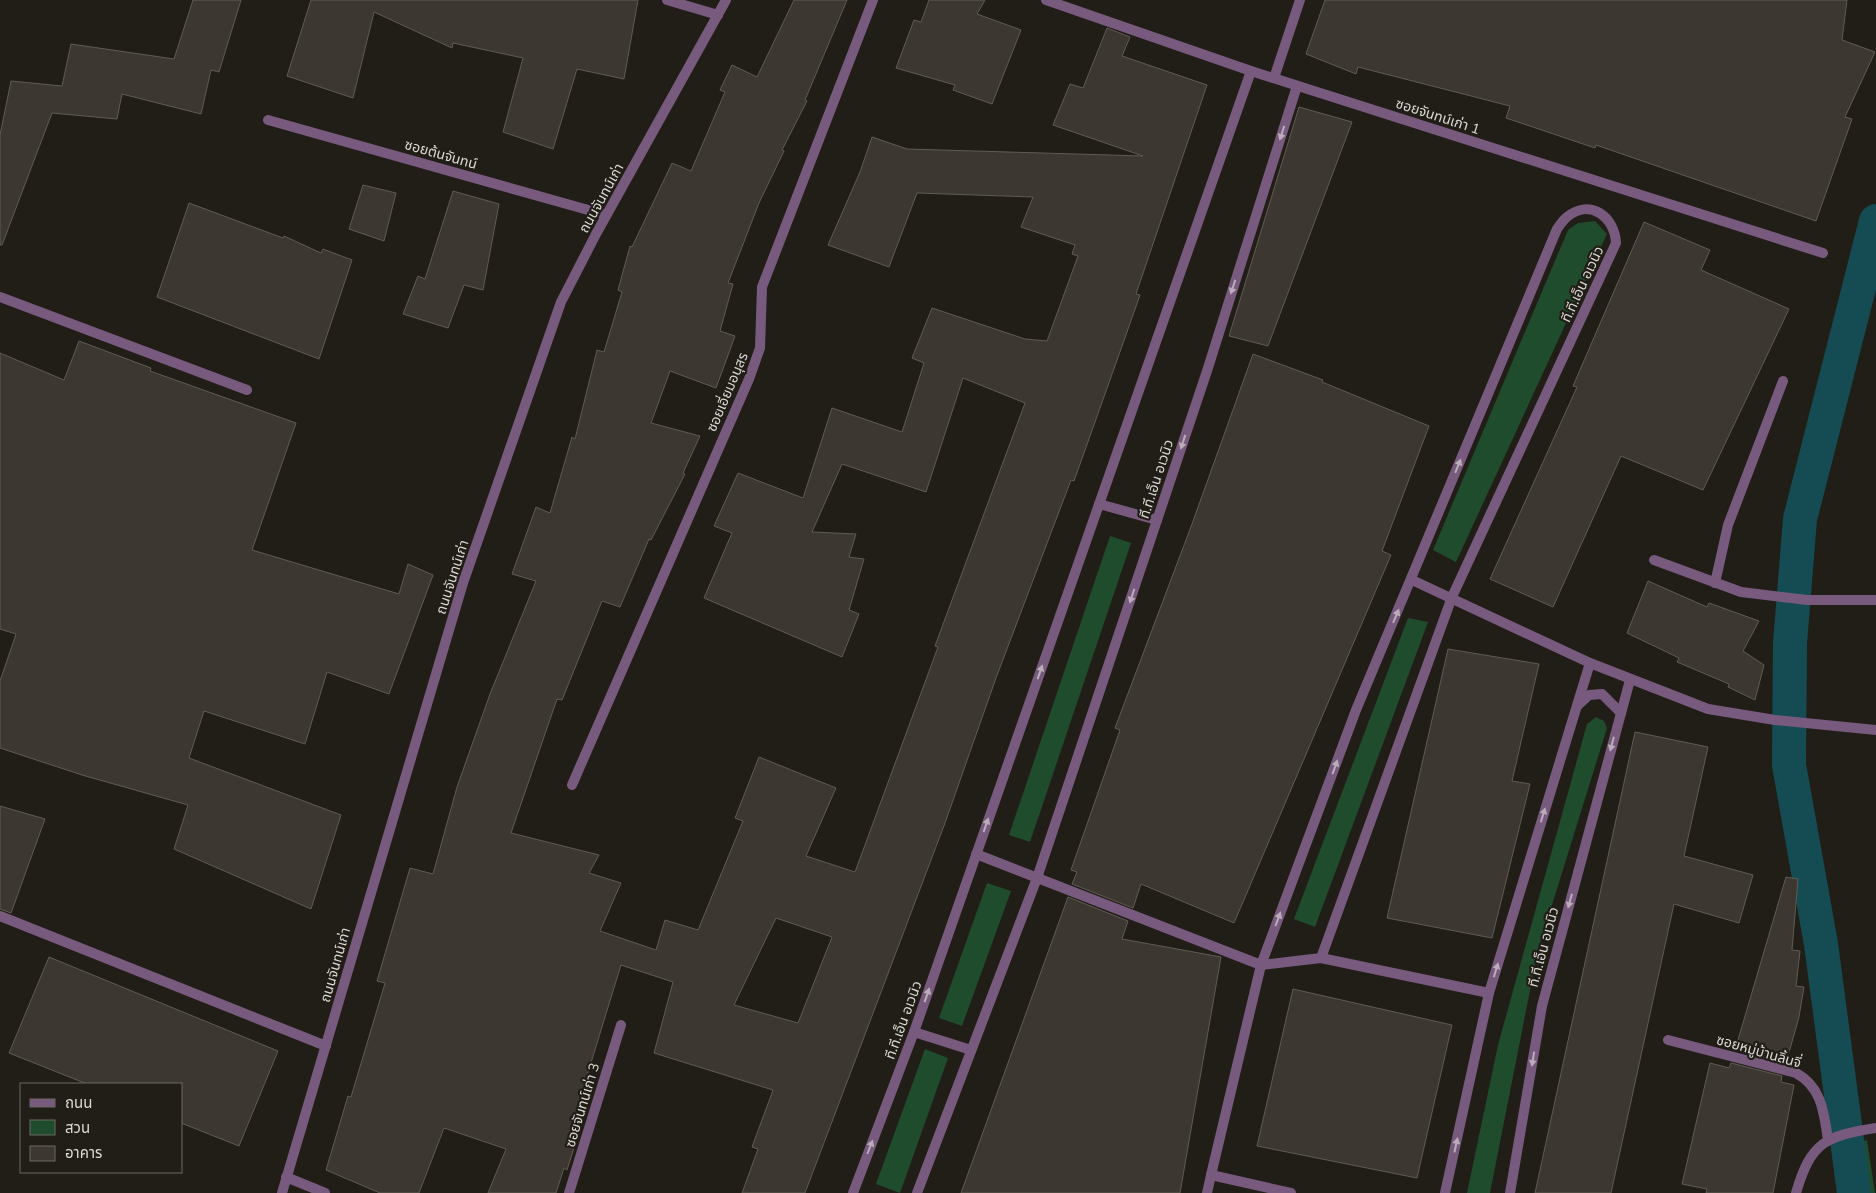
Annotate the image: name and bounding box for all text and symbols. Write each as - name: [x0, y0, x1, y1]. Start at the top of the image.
- street label: ซอยจันทน์เก่า 1: [1394, 94, 1482, 138]
- one-way arrow: [1278, 125, 1286, 140]
- street label: ซอยต้นจันทน์: [403, 135, 479, 173]
- street label: ถนนจันทน์เก่า: [574, 160, 628, 236]
- street label: ที.ที.เอ็น อเวนิว: [1556, 243, 1608, 325]
- one-way arrow: [1229, 280, 1237, 295]
- street label: ซอยเอี่ยมอนุสร: [701, 349, 752, 434]
- one-way arrow: [1179, 435, 1187, 450]
- street label: ที.ที.เอ็น อเวนิว: [1135, 437, 1177, 521]
- one-way arrow: [1454, 458, 1462, 473]
- street label: ถนนจันทน์เก่า: [432, 538, 472, 616]
- one-way arrow: [1127, 589, 1135, 604]
- one-way arrow: [1393, 609, 1401, 623]
- one-way arrow: [1036, 664, 1044, 679]
- one-way arrow: [1608, 736, 1616, 751]
- one-way arrow: [1332, 759, 1339, 774]
- one-way arrow: [1540, 807, 1548, 822]
- one-way arrow: [983, 818, 990, 833]
- one-way arrow: [1566, 893, 1574, 908]
- street label: ที.ที.เอ็น อเวนิว: [1524, 905, 1562, 989]
- one-way arrow: [1274, 911, 1282, 926]
- street label: ถนนจันทน์เก่า: [316, 926, 354, 1004]
- one-way arrow: [1492, 962, 1500, 977]
- street label: ที.ที.เอ็น อเวนิว: [881, 978, 925, 1062]
- one-way arrow: [924, 988, 931, 1003]
- street label: ซอยหมู่บ้านลิ้นจี่: [1714, 1029, 1804, 1072]
- one-way arrow: [1529, 1051, 1537, 1067]
- street label: ซอยจันทน์เก่า 3: [561, 1061, 603, 1149]
- legend: [20, 1083, 182, 1173]
- text: ถนน: [65, 1093, 92, 1112]
- text: สวน: [65, 1118, 90, 1137]
- one-way arrow: [1452, 1138, 1460, 1153]
- one-way arrow: [867, 1140, 874, 1155]
- text: อาคาร: [65, 1143, 102, 1162]

